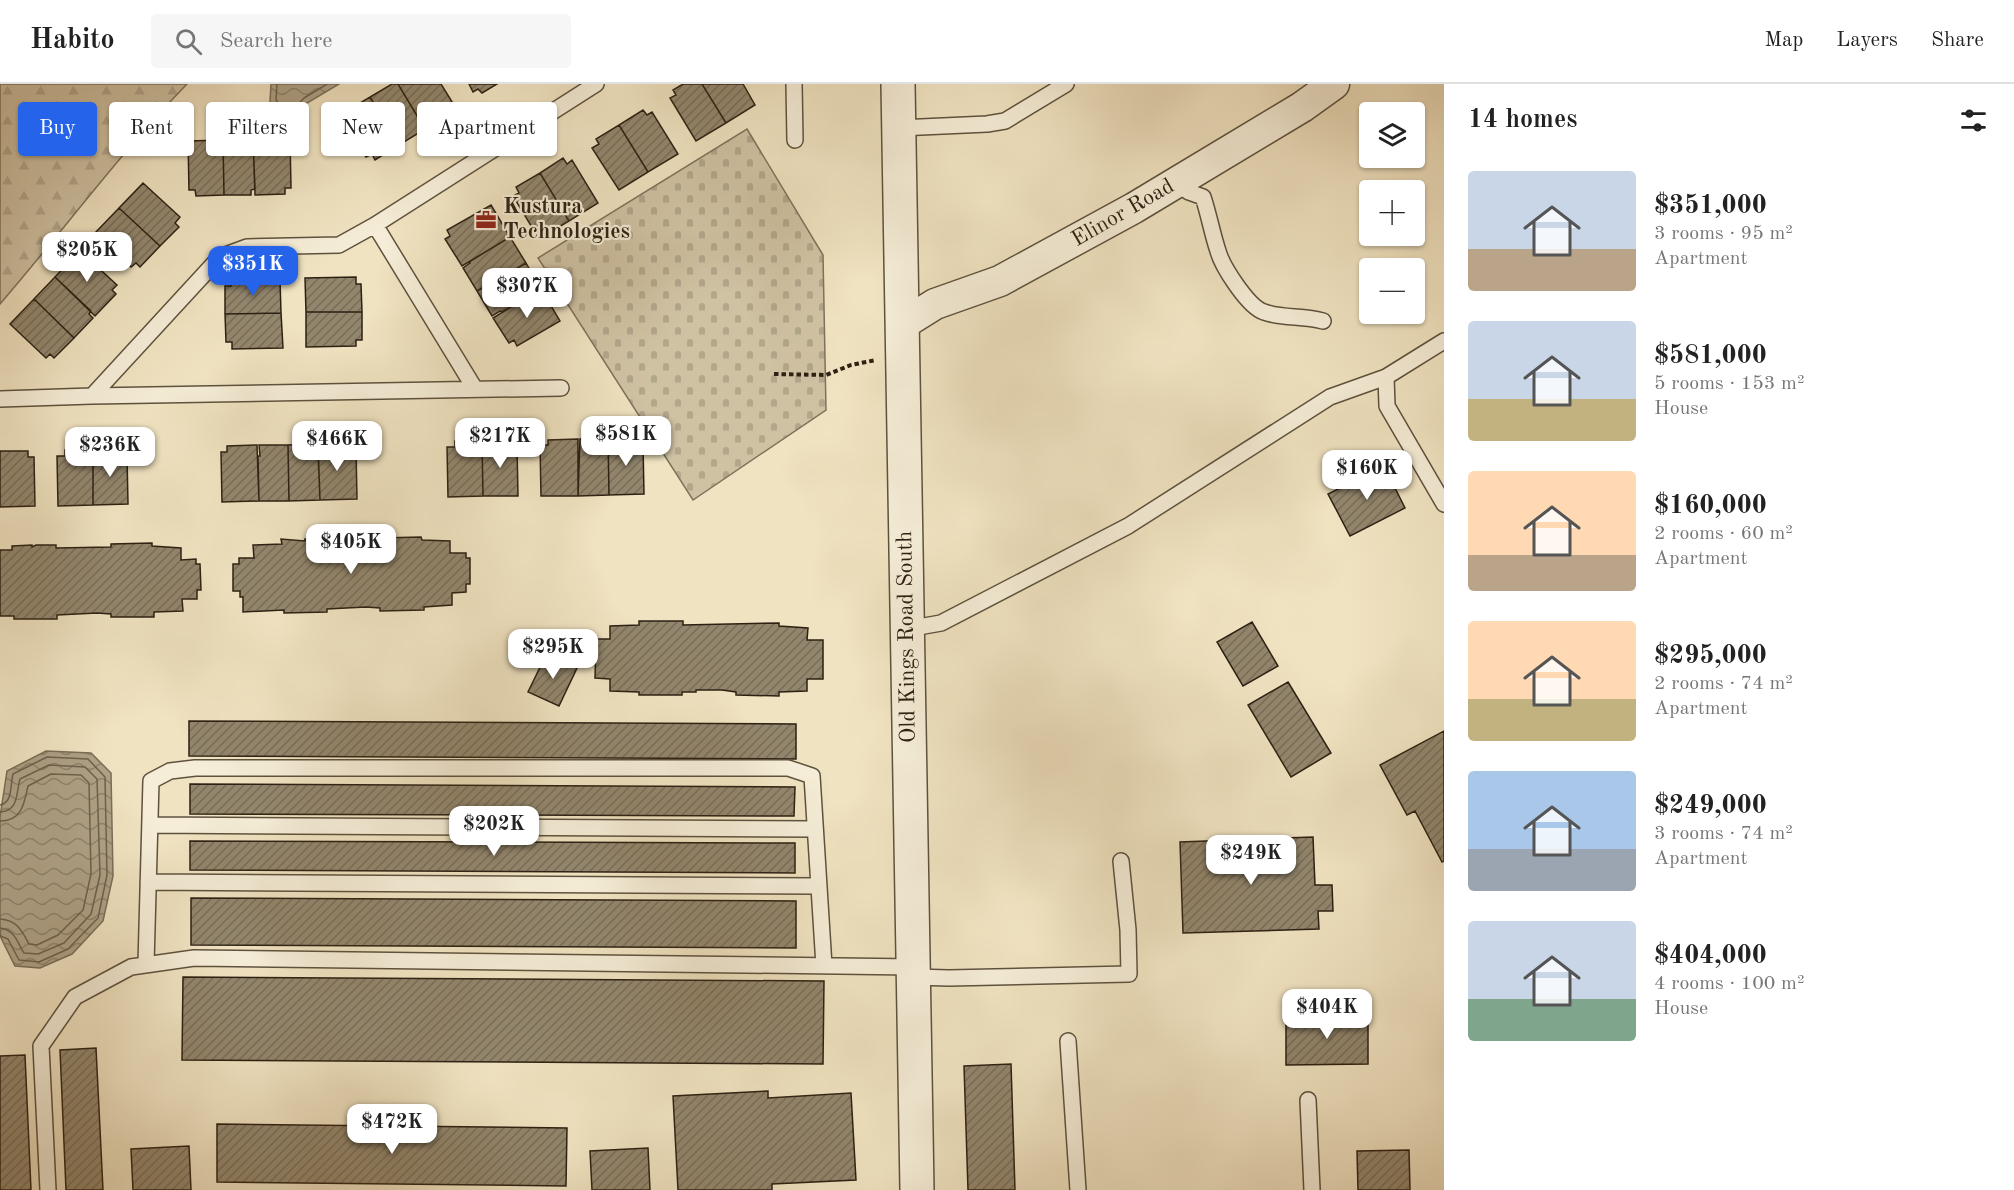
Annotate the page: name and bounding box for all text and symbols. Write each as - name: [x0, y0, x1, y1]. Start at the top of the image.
- search box: [151, 14, 571, 68]
- icon: search: [172, 25, 205, 58]
- text: Habito: [30, 27, 115, 55]
- text: Search here: [220, 30, 332, 52]
- text: Map: [1764, 30, 1803, 51]
- text: Layers: [1836, 30, 1898, 51]
- text: Share: [1931, 30, 1984, 51]
- chip: Buy: [18, 102, 97, 156]
- chip: Rent: [109, 102, 194, 156]
- chip: Filters: [206, 102, 309, 156]
- chip: New: [321, 102, 405, 156]
- chip: Apartment: [417, 102, 557, 156]
- map controls: [1359, 102, 1425, 324]
- button: layers: [1359, 102, 1425, 168]
- icon: filters: [1957, 104, 1990, 137]
- text: 14 homes: [1468, 107, 1577, 133]
- street label: Elinor Road: [1068, 175, 1178, 251]
- button: +: [1359, 180, 1425, 246]
- text: $351,000: [1654, 193, 1767, 219]
- icon: home: [1516, 195, 1588, 267]
- place label: Kustura Technologies: [503, 196, 630, 243]
- office icon: Kustura Technologies: [474, 208, 498, 232]
- text: 3 rooms · 95 m²: [1654, 224, 1793, 244]
- pin: $205K: [45, 232, 129, 283]
- text: $205K: [56, 241, 118, 261]
- pin: $351K: [211, 246, 295, 297]
- text: Apartment: [1654, 249, 1748, 269]
- text: $351K: [222, 255, 284, 275]
- button: −: [1359, 258, 1425, 324]
- pin: $307K: [485, 268, 569, 319]
- text: $307K: [496, 277, 558, 297]
- text: $581,000: [1654, 343, 1767, 369]
- icon: home: [1516, 345, 1588, 417]
- text: 5 rooms · 153 m²: [1654, 374, 1804, 394]
- text: House: [1654, 399, 1708, 419]
- pin: $581K: [584, 416, 668, 467]
- pin: $217K: [458, 418, 542, 469]
- pin: $466K: [295, 421, 379, 472]
- text: $581K: [595, 425, 657, 445]
- pin: $236K: [68, 427, 152, 478]
- text: $217K: [469, 427, 531, 447]
- text: $466K: [306, 430, 368, 450]
- text: $236K: [79, 436, 141, 456]
- pin: $160K: [1325, 450, 1409, 501]
- text: $160K: [1336, 459, 1398, 479]
- text: $160,000: [1654, 493, 1767, 519]
- icon: home: [1516, 495, 1588, 567]
- pin: $405K: [309, 524, 393, 575]
- text: 2 rooms · 60 m²: [1654, 524, 1793, 544]
- street label: Old Kings Road South: [894, 531, 920, 743]
- text: $405K: [320, 533, 382, 553]
- text: Apartment: [1654, 549, 1748, 569]
- pin: $295K: [511, 629, 595, 680]
- text: $295K: [522, 638, 584, 658]
- text: $295,000: [1654, 643, 1767, 669]
- icon: home: [1516, 645, 1588, 717]
- text: 2 rooms · 74 m²: [1654, 674, 1793, 694]
- text: Apartment: [1654, 699, 1748, 719]
- text: $249,000: [1654, 793, 1767, 819]
- icon: home: [1516, 795, 1588, 867]
- pin: $202K: [452, 806, 536, 857]
- text: $202K: [463, 815, 525, 835]
- text: 3 rooms · 74 m²: [1654, 824, 1793, 844]
- pin: $249K: [1209, 835, 1293, 886]
- text: $249K: [1220, 844, 1282, 864]
- text: Apartment: [1654, 849, 1748, 869]
- text: $404,000: [1654, 943, 1767, 969]
- icon: home: [1516, 945, 1588, 1017]
- text: 4 rooms · 100 m²: [1654, 974, 1804, 994]
- pin: $404K: [1285, 989, 1369, 1040]
- text: $404K: [1296, 998, 1358, 1018]
- text: House: [1654, 999, 1708, 1019]
- pin: $472K: [350, 1104, 434, 1155]
- text: $472K: [361, 1113, 423, 1133]

